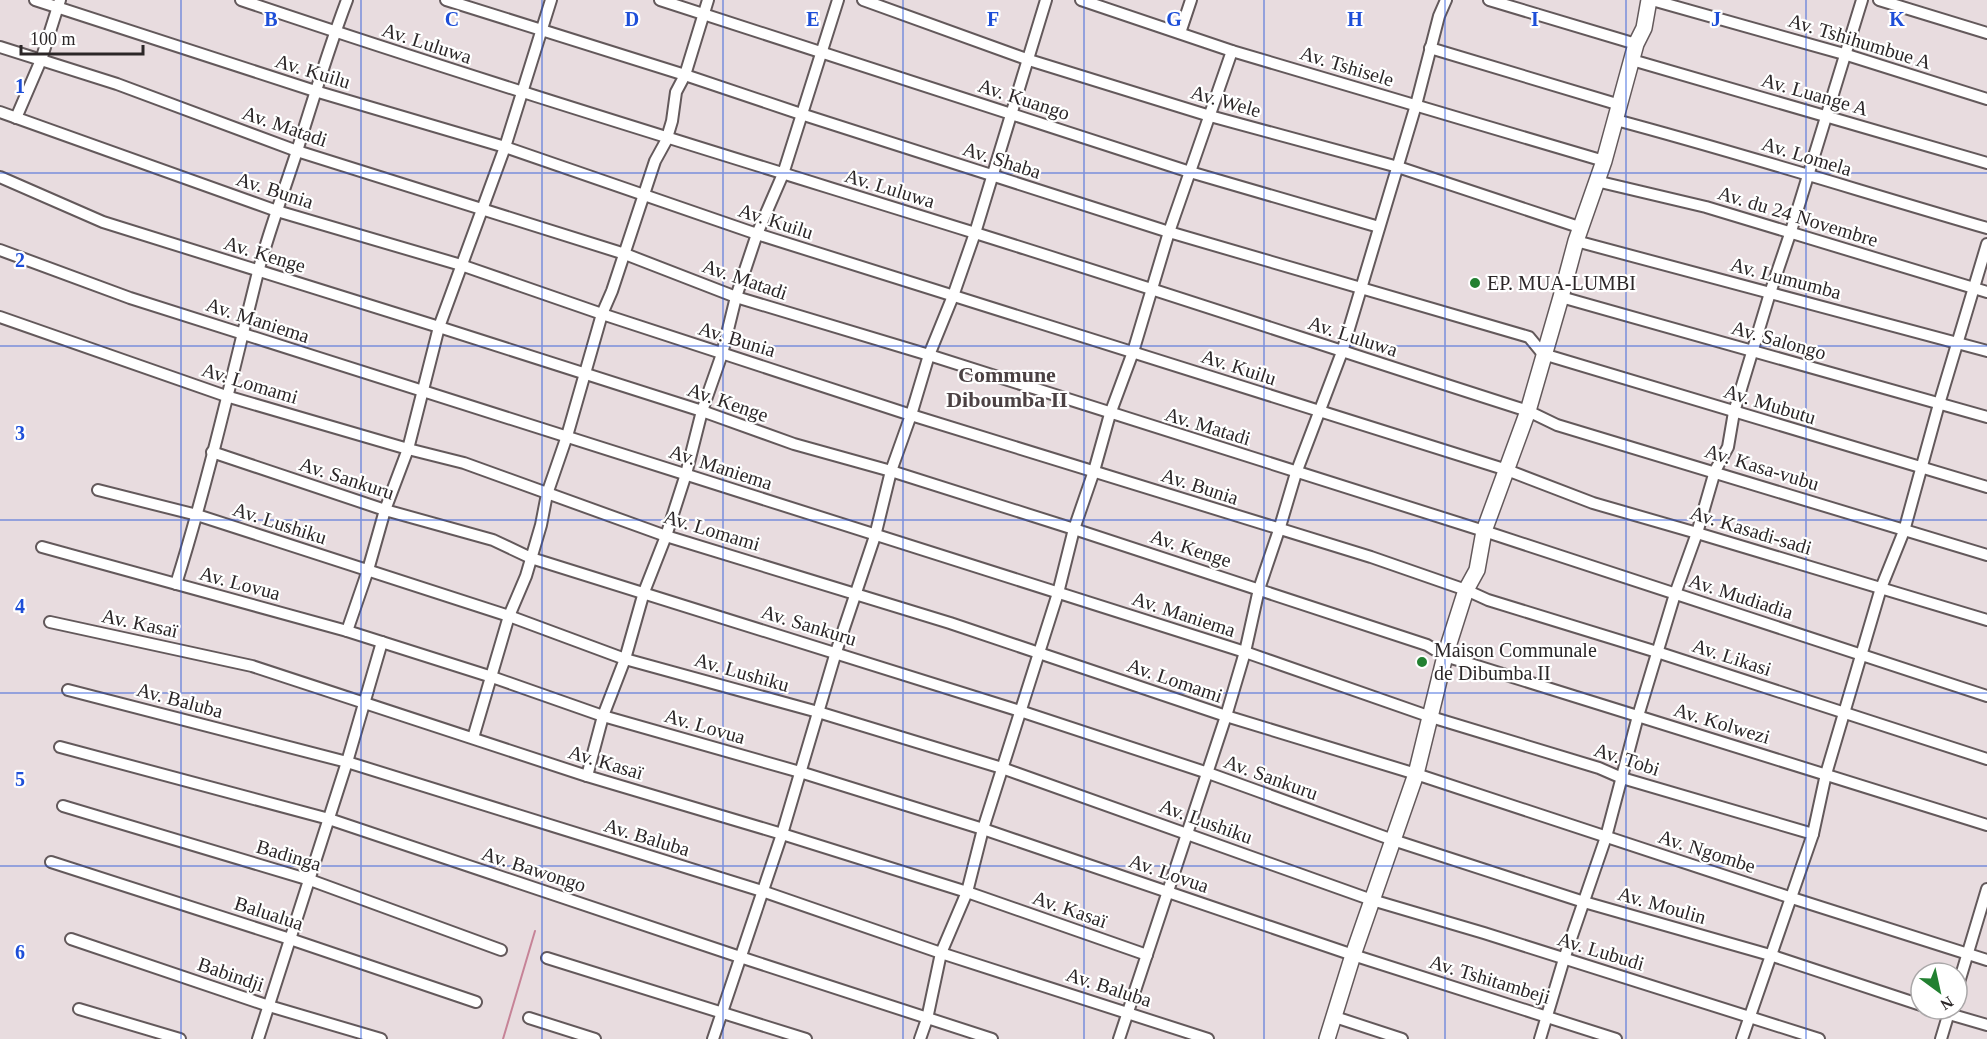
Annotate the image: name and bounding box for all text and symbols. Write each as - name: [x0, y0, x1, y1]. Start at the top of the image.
- text: B: [264, 8, 278, 30]
- text: C: [445, 8, 459, 30]
- text: D: [625, 8, 639, 30]
- text: E: [806, 8, 820, 30]
- text: F: [987, 8, 999, 30]
- text: G: [1166, 8, 1182, 30]
- text: H: [1347, 8, 1363, 30]
- text: I: [1531, 8, 1539, 30]
- text: J: [1711, 8, 1721, 30]
- text: K: [1889, 8, 1905, 30]
- street label: Av. Tshihumbue A: [1786, 9, 1935, 73]
- scale bar: [21, 18, 142, 56]
- street label: Av. Luluwa: [379, 18, 475, 68]
- text: 100 m: [30, 29, 76, 49]
- street label: Av. Tshisele: [1298, 41, 1396, 91]
- street label: Av. Kuilu: [273, 49, 353, 93]
- street label: Av. Luange A: [1759, 68, 1871, 121]
- street label: Av. Kuango: [975, 74, 1073, 125]
- text: 1: [15, 75, 25, 97]
- street label: Av. Wele: [1188, 81, 1264, 122]
- street label: Av. Matadi: [240, 101, 331, 151]
- street label: Av. Lomela: [1759, 132, 1855, 180]
- street label: Av. Shaba: [960, 137, 1044, 183]
- street label: Av. Luluwa: [842, 164, 938, 212]
- street label: Av. Bunia: [234, 167, 316, 213]
- street label: Av. du 24 Novembre: [1715, 181, 1881, 251]
- street label: Av. Kuilu: [736, 199, 816, 243]
- street label: Av. Kenge: [221, 231, 308, 278]
- text: 2: [15, 249, 25, 271]
- street label: Av. Lumumba: [1728, 253, 1844, 303]
- street label: Av. Matadi: [700, 254, 791, 304]
- place label: EP. MUA-LUMBI: [1487, 272, 1636, 294]
- marker: EP. MUA-LUMBI: [1468, 276, 1482, 290]
- street label: Av. Maniema: [204, 293, 312, 347]
- street label: Av. Luluwa: [1305, 311, 1401, 361]
- street label: Av. Salongo: [1729, 316, 1829, 365]
- street label: Av. Bunia: [696, 317, 778, 361]
- street label: Av. Kuilu: [1199, 345, 1279, 389]
- street label: Av. Lomami: [199, 358, 301, 408]
- district label: Commune Diboumba II: [946, 362, 1068, 412]
- street label: Av. Kenge: [684, 378, 771, 427]
- street label: Av. Mubutu: [1721, 380, 1819, 428]
- street label: Av. Matadi: [1163, 403, 1254, 450]
- text: 3: [15, 422, 25, 444]
- street label: Av. Kasa-vubu: [1702, 439, 1822, 495]
- street label: Av. Maniema: [667, 440, 775, 494]
- street label: Av. Sankuru: [297, 452, 397, 504]
- street label: Av. Bunia: [1159, 463, 1241, 509]
- street label: Av. Lushiku: [230, 498, 330, 548]
- street label: Av. Kasadi-sadi: [1687, 501, 1815, 559]
- street label: Av. Lomami: [661, 505, 763, 555]
- street label: Av. Kenge: [1147, 525, 1234, 572]
- street label: Av. Lovua: [197, 562, 283, 604]
- street label: Av. Mudiadia: [1686, 569, 1796, 623]
- street label: Av. Maniema: [1130, 587, 1238, 641]
- text: 4: [15, 595, 25, 617]
- street label: Av. Sankuru: [759, 600, 859, 650]
- street label: Av. Kasaï: [100, 604, 180, 642]
- street label: Av. Likasi: [1690, 634, 1775, 680]
- place label: Maison Communale de Dibumba II: [1434, 639, 1597, 684]
- street label: Av. Lushiku: [692, 648, 792, 696]
- street label: Av. Lomami: [1124, 653, 1226, 707]
- marker: Maison Communale de Dibumba II: [1415, 655, 1429, 669]
- street label: Av. Baluba: [135, 678, 226, 722]
- street label: Av. Kolwezi: [1671, 698, 1773, 748]
- street label: Av. Lovua: [662, 704, 748, 748]
- street label: Av. Tobi: [1591, 738, 1663, 780]
- street label: Av. Kasaï: [566, 740, 647, 784]
- street label: Av. Sankuru: [1221, 750, 1321, 804]
- text: 5: [15, 768, 25, 790]
- street label: Av. Lushiku: [1157, 794, 1255, 848]
- street label: Av. Baluba: [602, 814, 693, 860]
- street label: Av. Ngombe: [1655, 825, 1758, 878]
- street label: Badinga: [254, 835, 324, 876]
- street label: Av. Bawongo: [479, 842, 589, 897]
- street label: Av. Lovua: [1126, 849, 1212, 897]
- street label: Av. Moulin: [1615, 882, 1709, 928]
- street label: Av. Kasaï: [1030, 886, 1110, 932]
- street label: Balualua: [232, 892, 306, 934]
- street label: Av. Lubudi: [1555, 927, 1647, 975]
- text: 6: [15, 941, 25, 963]
- street label: Av. Tshitambeji: [1427, 950, 1554, 1009]
- street label: Babindji: [195, 952, 268, 997]
- north arrow: [1909, 961, 1969, 1021]
- street label: Av. Baluba: [1064, 963, 1155, 1011]
- text: N: [1937, 993, 1956, 1014]

